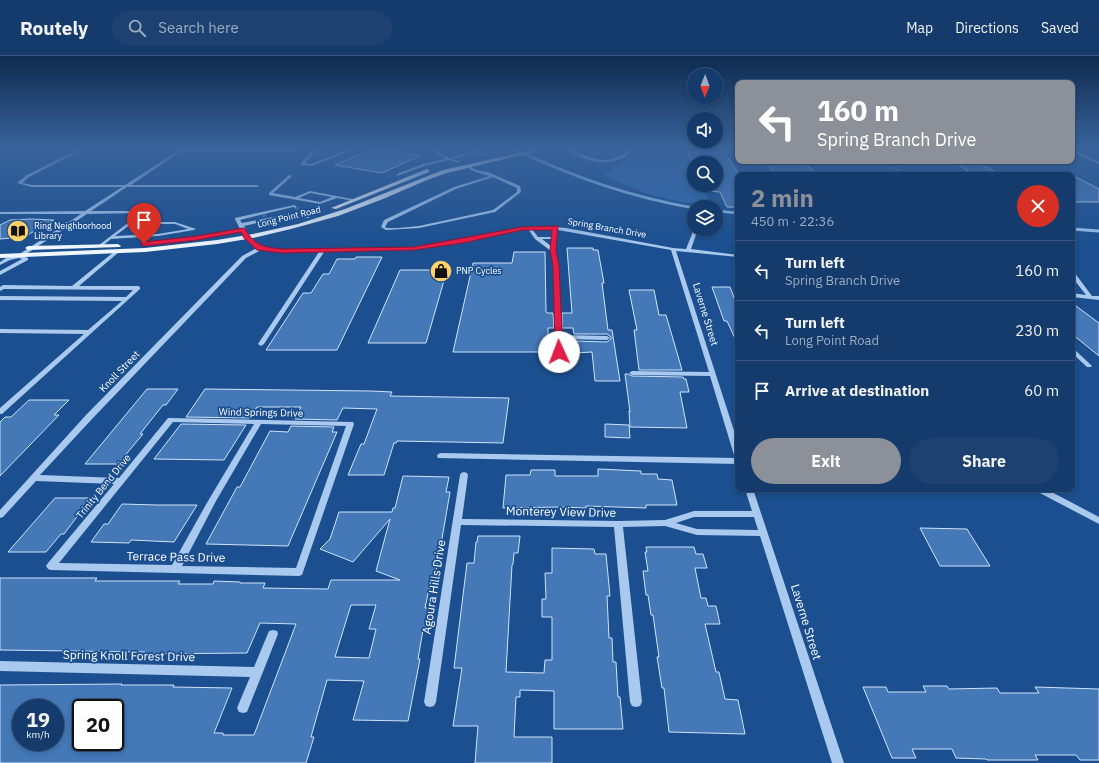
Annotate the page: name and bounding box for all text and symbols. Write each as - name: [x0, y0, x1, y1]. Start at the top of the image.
- search box: [112, 10, 392, 46]
- text: Routely: [20, 16, 88, 40]
- icon: search: [126, 17, 148, 39]
- text: Search here: [158, 18, 239, 37]
- text: Map: [906, 19, 933, 37]
- text: Directions: [955, 19, 1019, 37]
- text: Saved: [1041, 19, 1079, 37]
- north arrow: [687, 68, 723, 104]
- map controls: [687, 68, 723, 236]
- text: 160 m: [817, 92, 899, 129]
- icon: left: [751, 96, 803, 148]
- button: sound: [687, 112, 723, 148]
- text: Spring Branch Drive: [817, 128, 976, 151]
- button: search: [687, 156, 723, 192]
- text: 2 min: [751, 182, 814, 214]
- button: close: [1017, 185, 1059, 227]
- button: layers: [687, 200, 723, 236]
- pin: [127, 203, 161, 244]
- street label: Long Point Road: [256, 203, 322, 230]
- icon: arrive: [133, 209, 155, 231]
- text: 450 m · 22:36: [751, 213, 834, 230]
- street label: Spring Branch Drive: [567, 215, 647, 240]
- library icon: Ring Neighborhood Library: [5, 218, 31, 244]
- place label: Ring Neighborhood Library: [34, 220, 111, 241]
- text: Turn left: [785, 253, 845, 272]
- shop icon: PNP Cycles: [428, 258, 454, 284]
- icon: left: [751, 260, 773, 282]
- text: 160 m: [1015, 261, 1059, 280]
- place label: PNP Cycles: [456, 265, 502, 276]
- text: Spring Branch Drive: [785, 272, 900, 289]
- street label: Laverne Street: [690, 281, 721, 348]
- text: Turn left: [785, 313, 845, 332]
- icon: left: [751, 320, 773, 342]
- text: 230 m: [1015, 321, 1059, 340]
- position arrow: [538, 331, 580, 373]
- text: Long Point Road: [785, 332, 879, 349]
- street label: Knoll Street: [96, 348, 143, 395]
- icon: arrive: [751, 380, 773, 402]
- text: Arrive at destination: [785, 381, 929, 400]
- text: 60 m: [1024, 381, 1059, 400]
- street label: Wind Springs Drive: [219, 405, 304, 420]
- button: Exit: [751, 438, 901, 484]
- button: Share: [909, 438, 1059, 484]
- street label: Trinity Bend Drive: [73, 451, 134, 521]
- street label: Monterey View Drive: [506, 503, 617, 520]
- street label: Agoura Hills Drive: [419, 538, 448, 635]
- street label: Terrace Pass Drive: [126, 548, 226, 565]
- street label: Laverne Street: [788, 582, 825, 661]
- street label: Spring Knoll Forest Drive: [63, 647, 196, 664]
- speed limit sign: 20: [72, 699, 124, 751]
- text: 19: [26, 706, 50, 733]
- text: km/h: [26, 728, 50, 741]

